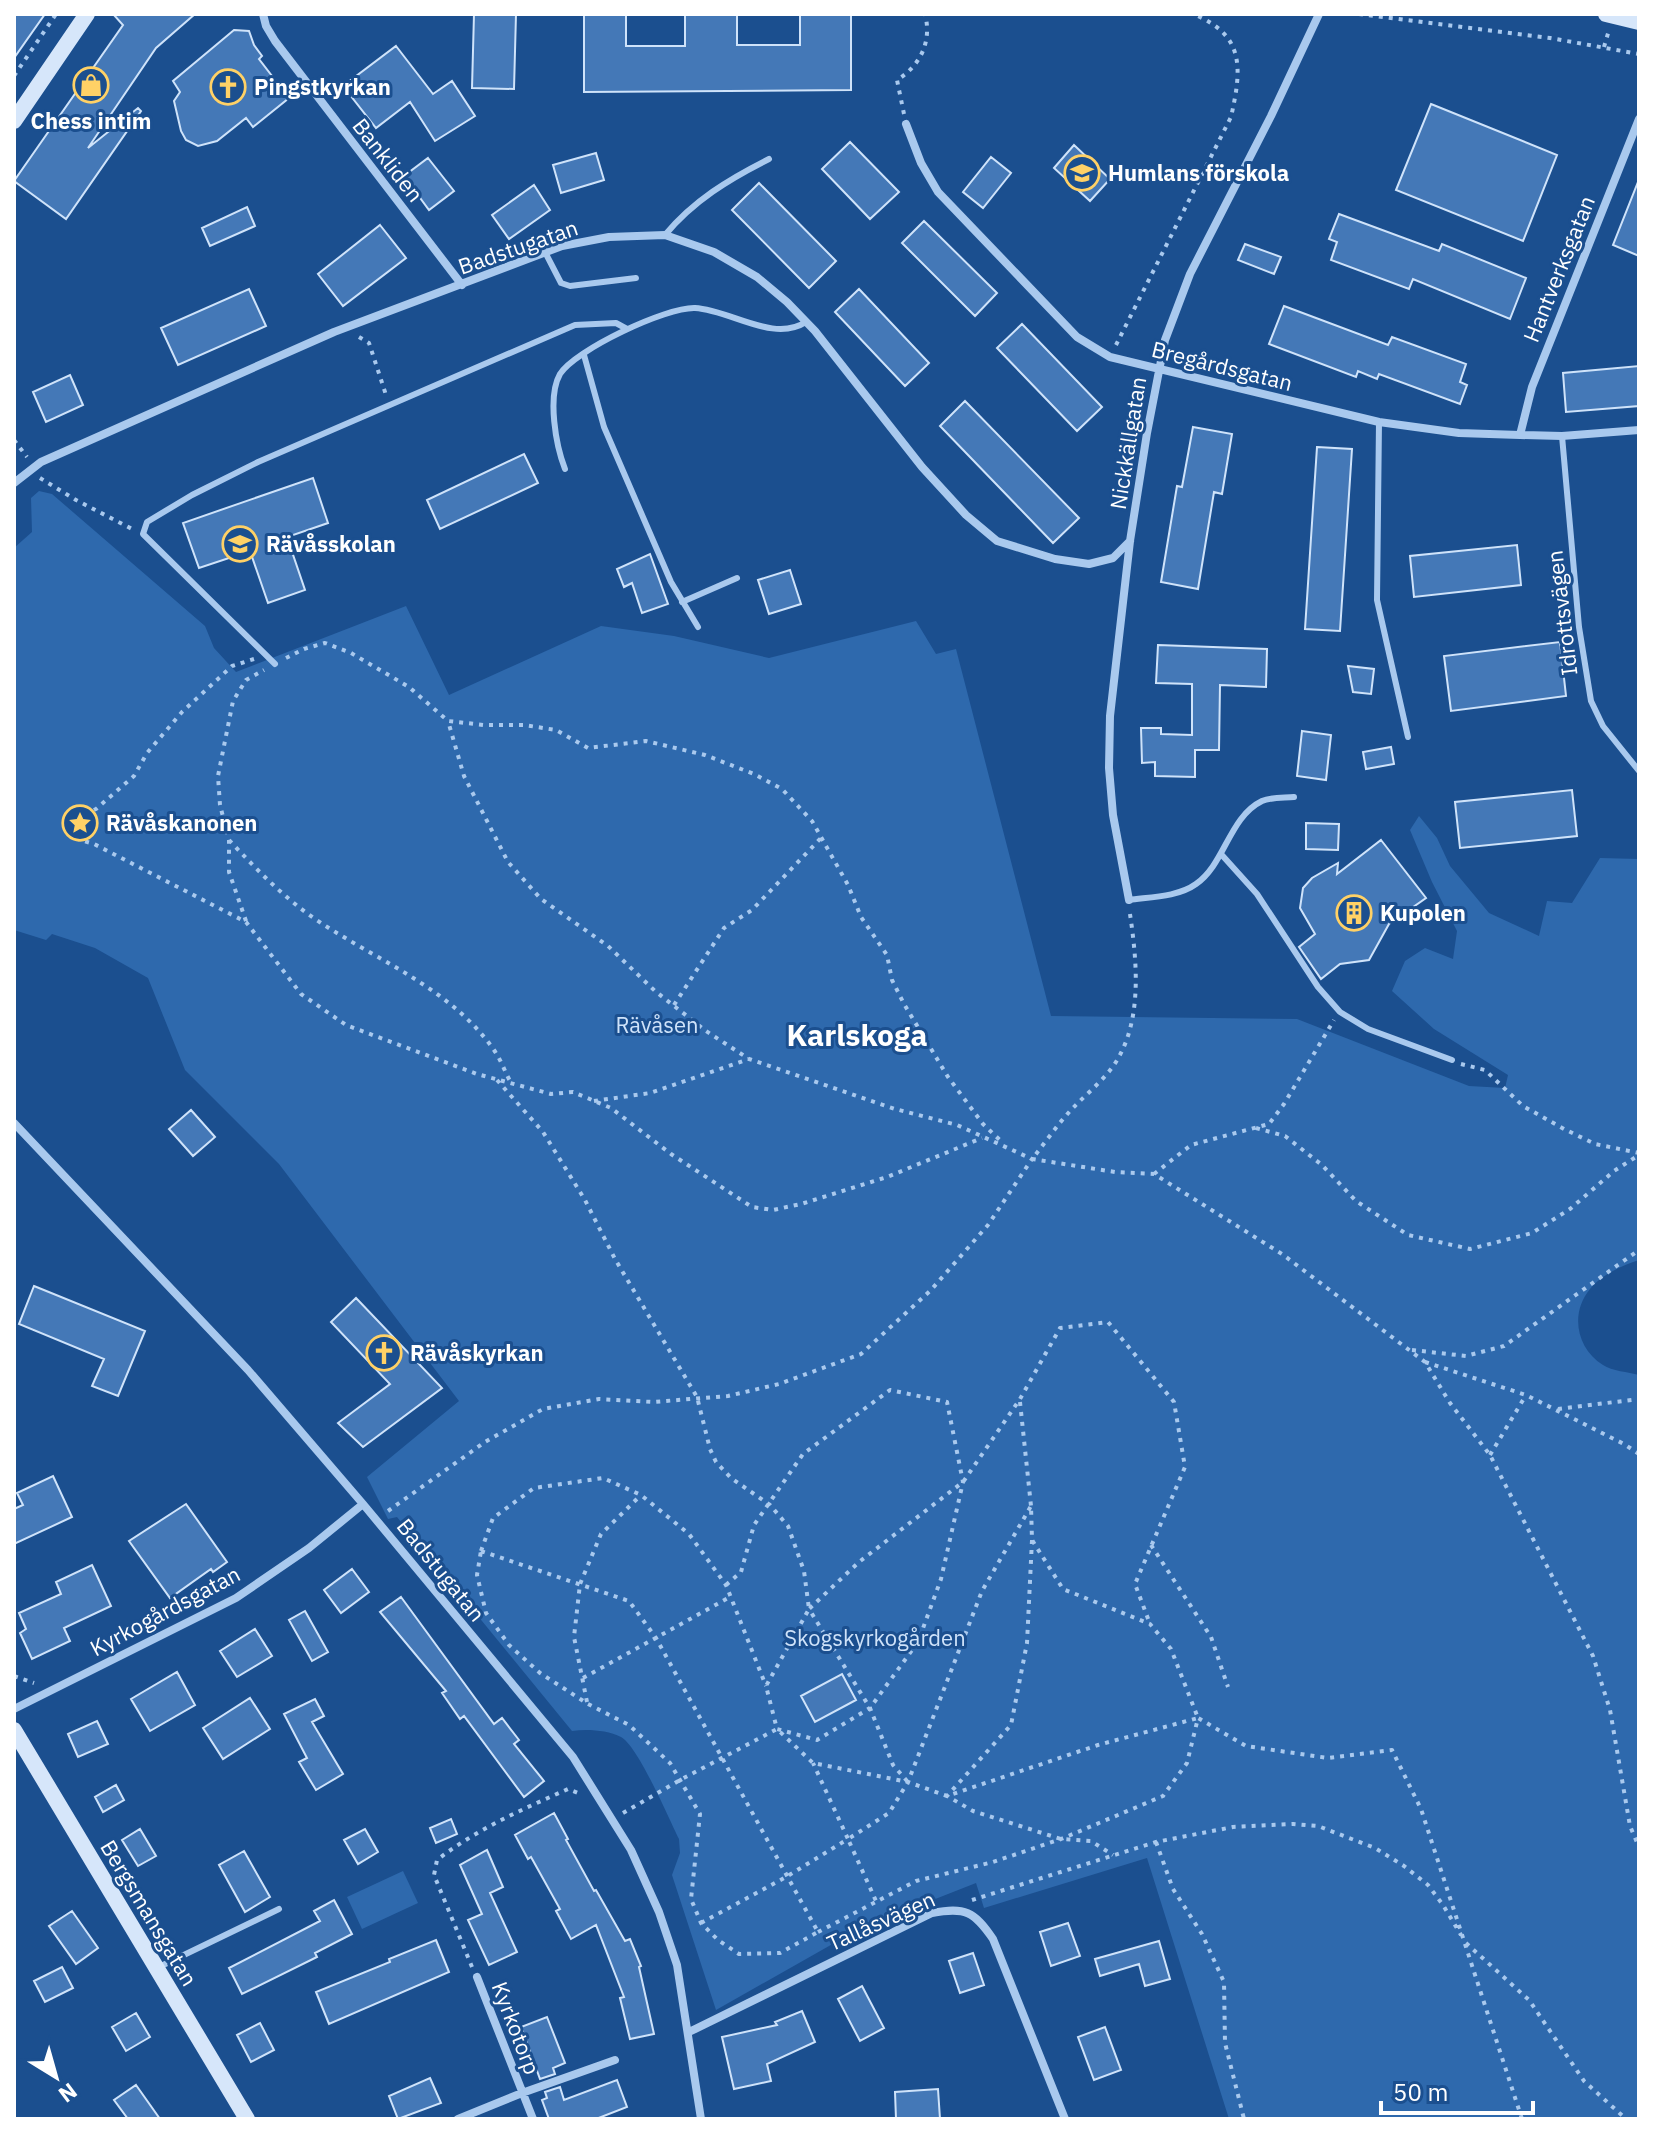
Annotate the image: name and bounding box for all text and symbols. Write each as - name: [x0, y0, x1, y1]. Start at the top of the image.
- shop icon: Chess intim: [72, 66, 110, 104]
- church icon: Pingstkyrkan: [209, 68, 247, 106]
- place label: Pingstkyrkan: [254, 72, 391, 101]
- place label: Chess intim: [31, 106, 151, 135]
- street label: Bankliden: [346, 112, 430, 208]
- school or university icon: Humlans förskola: [1063, 154, 1101, 192]
- place label: Humlans förskola: [1108, 158, 1289, 187]
- street label: Hantverksgatan: [1516, 191, 1601, 346]
- street label: Badstugatan: [454, 212, 582, 281]
- street label: Bregårdsgatan: [1149, 334, 1296, 397]
- street label: Nickkällgatan: [1103, 374, 1152, 511]
- school or university icon: Rävåsskolan: [221, 525, 259, 563]
- place label: Rävåsskolan: [266, 529, 396, 558]
- street label: Idrottsvägen: [1539, 549, 1584, 677]
- place icon: Rävåskanonen: [61, 804, 99, 842]
- place label: Rävåskanonen: [106, 808, 257, 837]
- building icon: Kupolen: [1335, 894, 1373, 932]
- place label: Kupolen: [1380, 898, 1466, 927]
- park label: Rävåsen: [615, 1010, 699, 1039]
- district label: Karlskoga: [787, 1015, 927, 1054]
- church icon: Rävåskyrkan: [365, 1334, 403, 1372]
- place label: Rävåskyrkan: [410, 1338, 544, 1367]
- street label: Badstugatan: [391, 1512, 492, 1627]
- street label: Kyrkogårdsgatan: [85, 1559, 245, 1662]
- park label: Skogskyrkogården: [784, 1623, 966, 1652]
- street label: Bergsmansgatan: [94, 1834, 204, 1991]
- street label: Tallåsvägen: [822, 1884, 939, 1957]
- street label: Kyrkotorp: [486, 1977, 547, 2078]
- north arrow: [16, 2037, 96, 2117]
- scale bar: [1381, 2065, 1533, 2115]
- text: 50 m: [1393, 2076, 1448, 2108]
- text: N: [53, 2077, 83, 2110]

